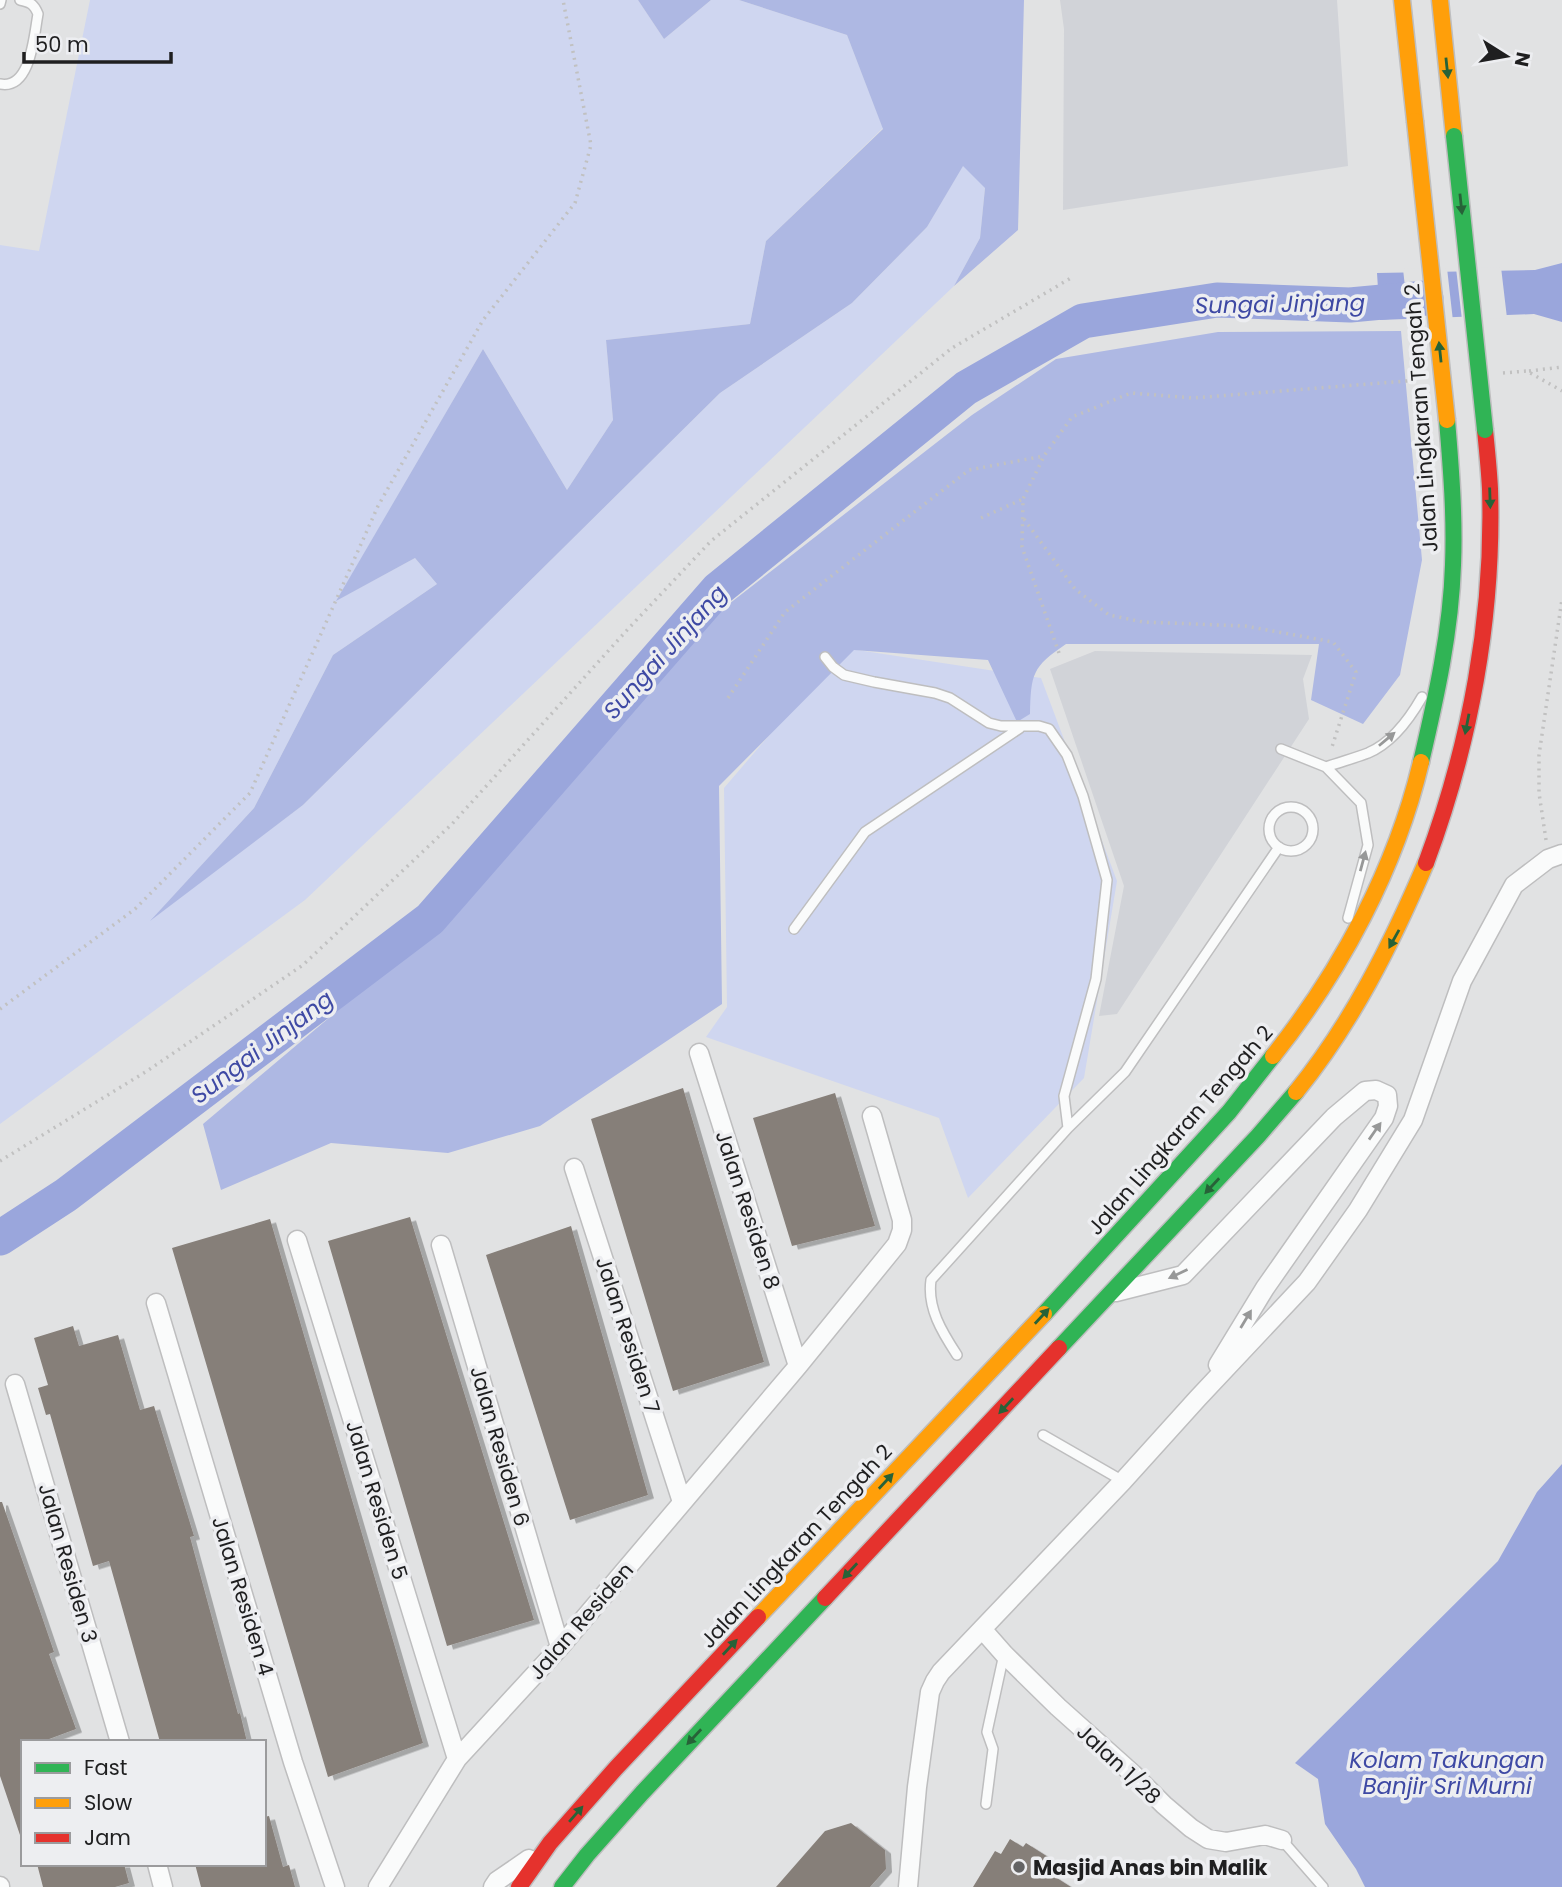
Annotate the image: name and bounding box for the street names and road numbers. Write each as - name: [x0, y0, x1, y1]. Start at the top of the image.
- street label: Jalan Lingkaran Tengah 2: [1397, 283, 1445, 553]
- street label: Jalan Lingkaran Tengah 2: [1081, 1019, 1279, 1241]
- street label: Jalan Residen 8: [709, 1127, 787, 1293]
- street label: Jalan Residen 7: [589, 1253, 667, 1417]
- street label: Jalan Residen 6: [463, 1363, 537, 1529]
- street label: Jalan Residen 5: [339, 1417, 415, 1583]
- street label: Jalan Lingkaran Tengah 2: [694, 1438, 898, 1654]
- street label: Jalan Residen 3: [31, 1480, 105, 1646]
- street label: Jalan Residen 4: [205, 1513, 281, 1679]
- street label: Jalan Residen: [522, 1556, 640, 1686]
- street label: Jalan 1/28: [1070, 1717, 1168, 1811]

